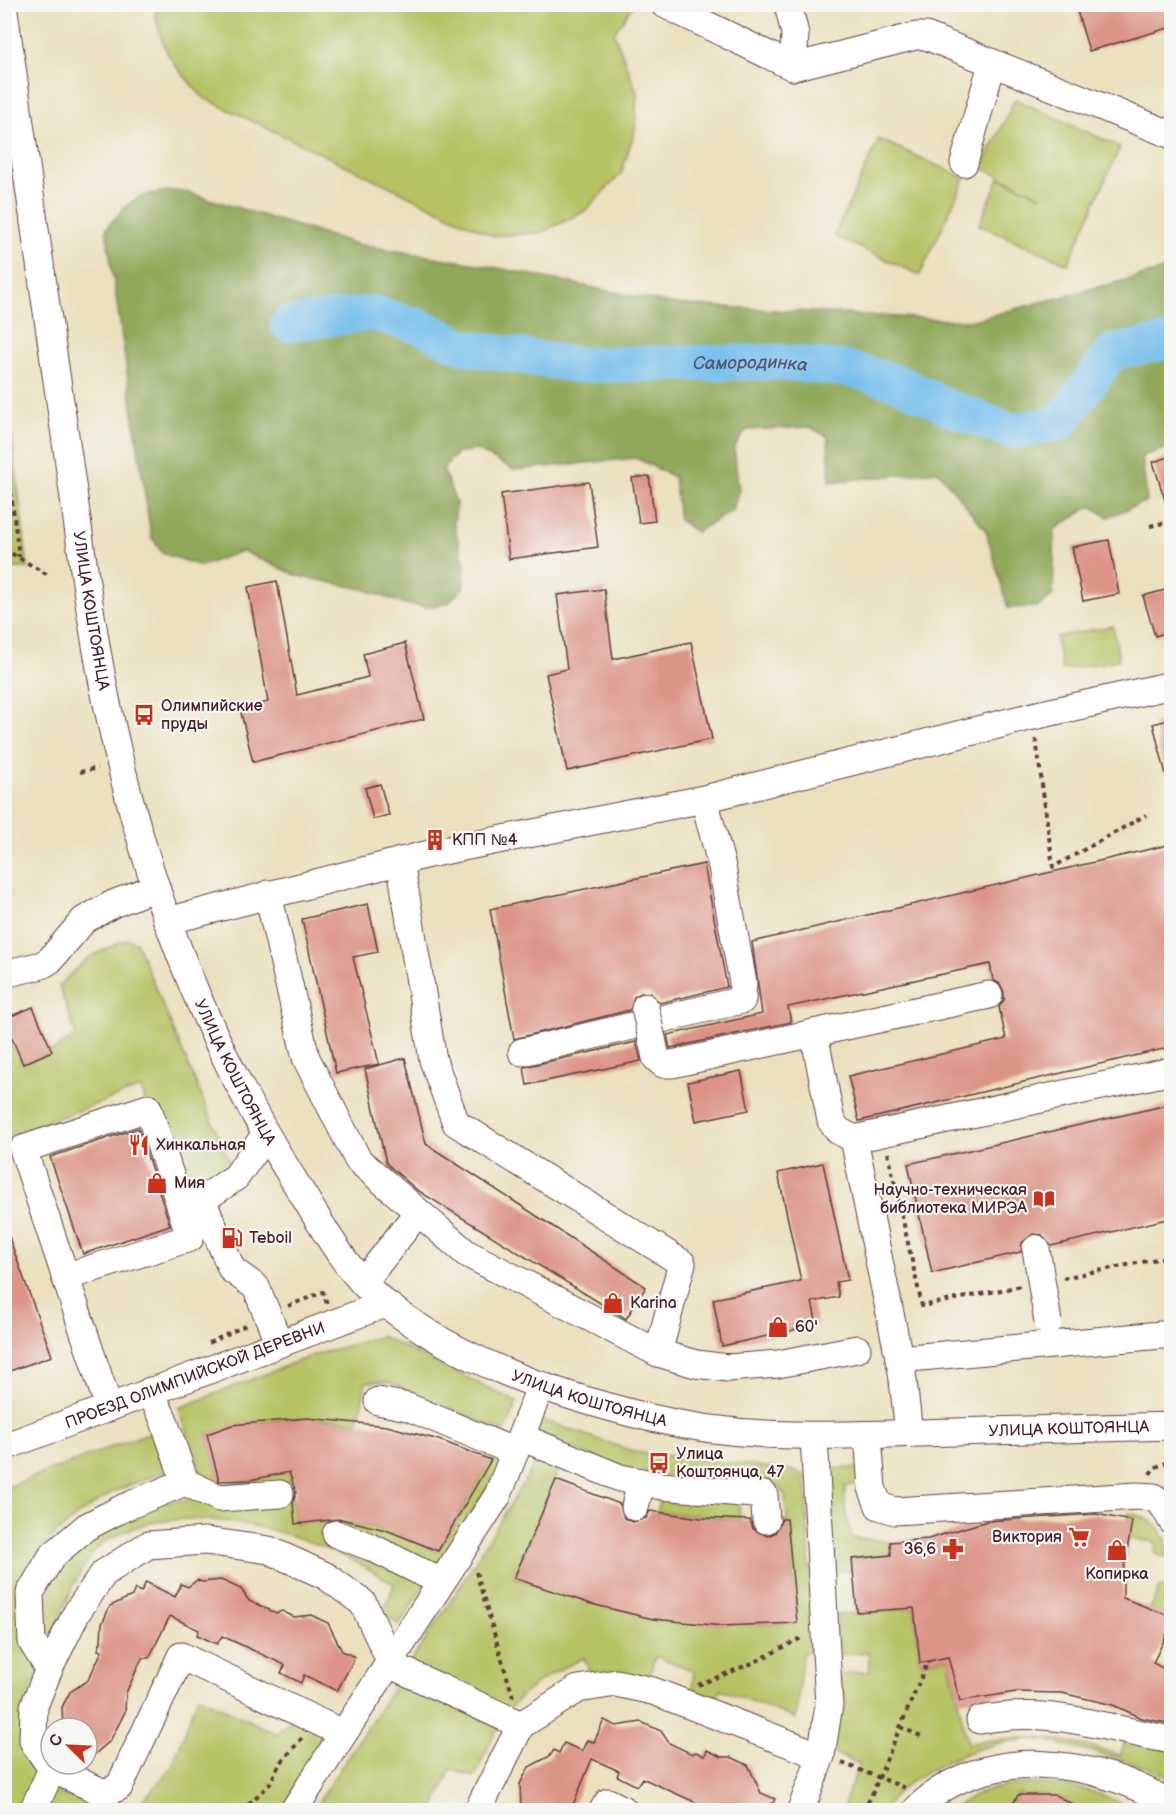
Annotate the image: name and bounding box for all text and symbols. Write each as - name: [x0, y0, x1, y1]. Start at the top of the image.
- water label: Самородинка: [693, 351, 809, 376]
- street label: УЛИЦА КОШТОЯНЦА: [69, 530, 114, 692]
- place label: Олимпийские пруды: [161, 697, 263, 734]
- bus stop icon: Олимпийские пруды: [132, 703, 156, 727]
- building icon: КПП №4: [423, 828, 447, 852]
- place label: КПП №4: [452, 831, 518, 850]
- street label: УЛИЦА КОШТОЯНЦА: [190, 997, 280, 1149]
- restaurant icon: Хинкальная: [127, 1133, 151, 1157]
- place label: Хинкальная: [156, 1136, 246, 1155]
- shop icon: Мия: [145, 1171, 169, 1195]
- place label: Мия: [174, 1174, 205, 1193]
- place label: Научно-техническая библиотека МИРЭА: [874, 1181, 1027, 1218]
- library icon: Научно-техническая библиотека МИРЭА: [1032, 1187, 1056, 1211]
- fuel station icon: Teboil: [220, 1226, 244, 1250]
- place label: Teboil: [249, 1229, 292, 1248]
- shop icon: Karina: [601, 1291, 625, 1315]
- place label: Karina: [630, 1294, 677, 1313]
- shop icon: 60': [766, 1315, 790, 1339]
- street label: ПРОЕЗД ОЛИМПИЙСКОЙ ДЕРЕВНИ: [62, 1318, 328, 1433]
- place label: 60': [795, 1318, 818, 1337]
- street label: УЛИЦА КОШТОЯНЦА: [509, 1366, 669, 1431]
- street label: УЛИЦА КОШТОЯНЦА: [988, 1417, 1150, 1441]
- place label: Улица Коштоянца, 47: [676, 1445, 784, 1482]
- bus stop icon: Улица Коштоянца, 47: [647, 1451, 671, 1475]
- supermarket icon: Виктория: [1067, 1525, 1091, 1549]
- place label: Виктория: [992, 1528, 1062, 1547]
- pharmacy icon: 36,6: [941, 1537, 965, 1561]
- shop icon: Копирка: [1105, 1538, 1129, 1562]
- place label: 36,6: [904, 1540, 936, 1559]
- place label: Копирка: [1085, 1565, 1149, 1584]
- north arrow: [39, 1716, 99, 1776]
- text: С: [46, 1732, 68, 1749]

